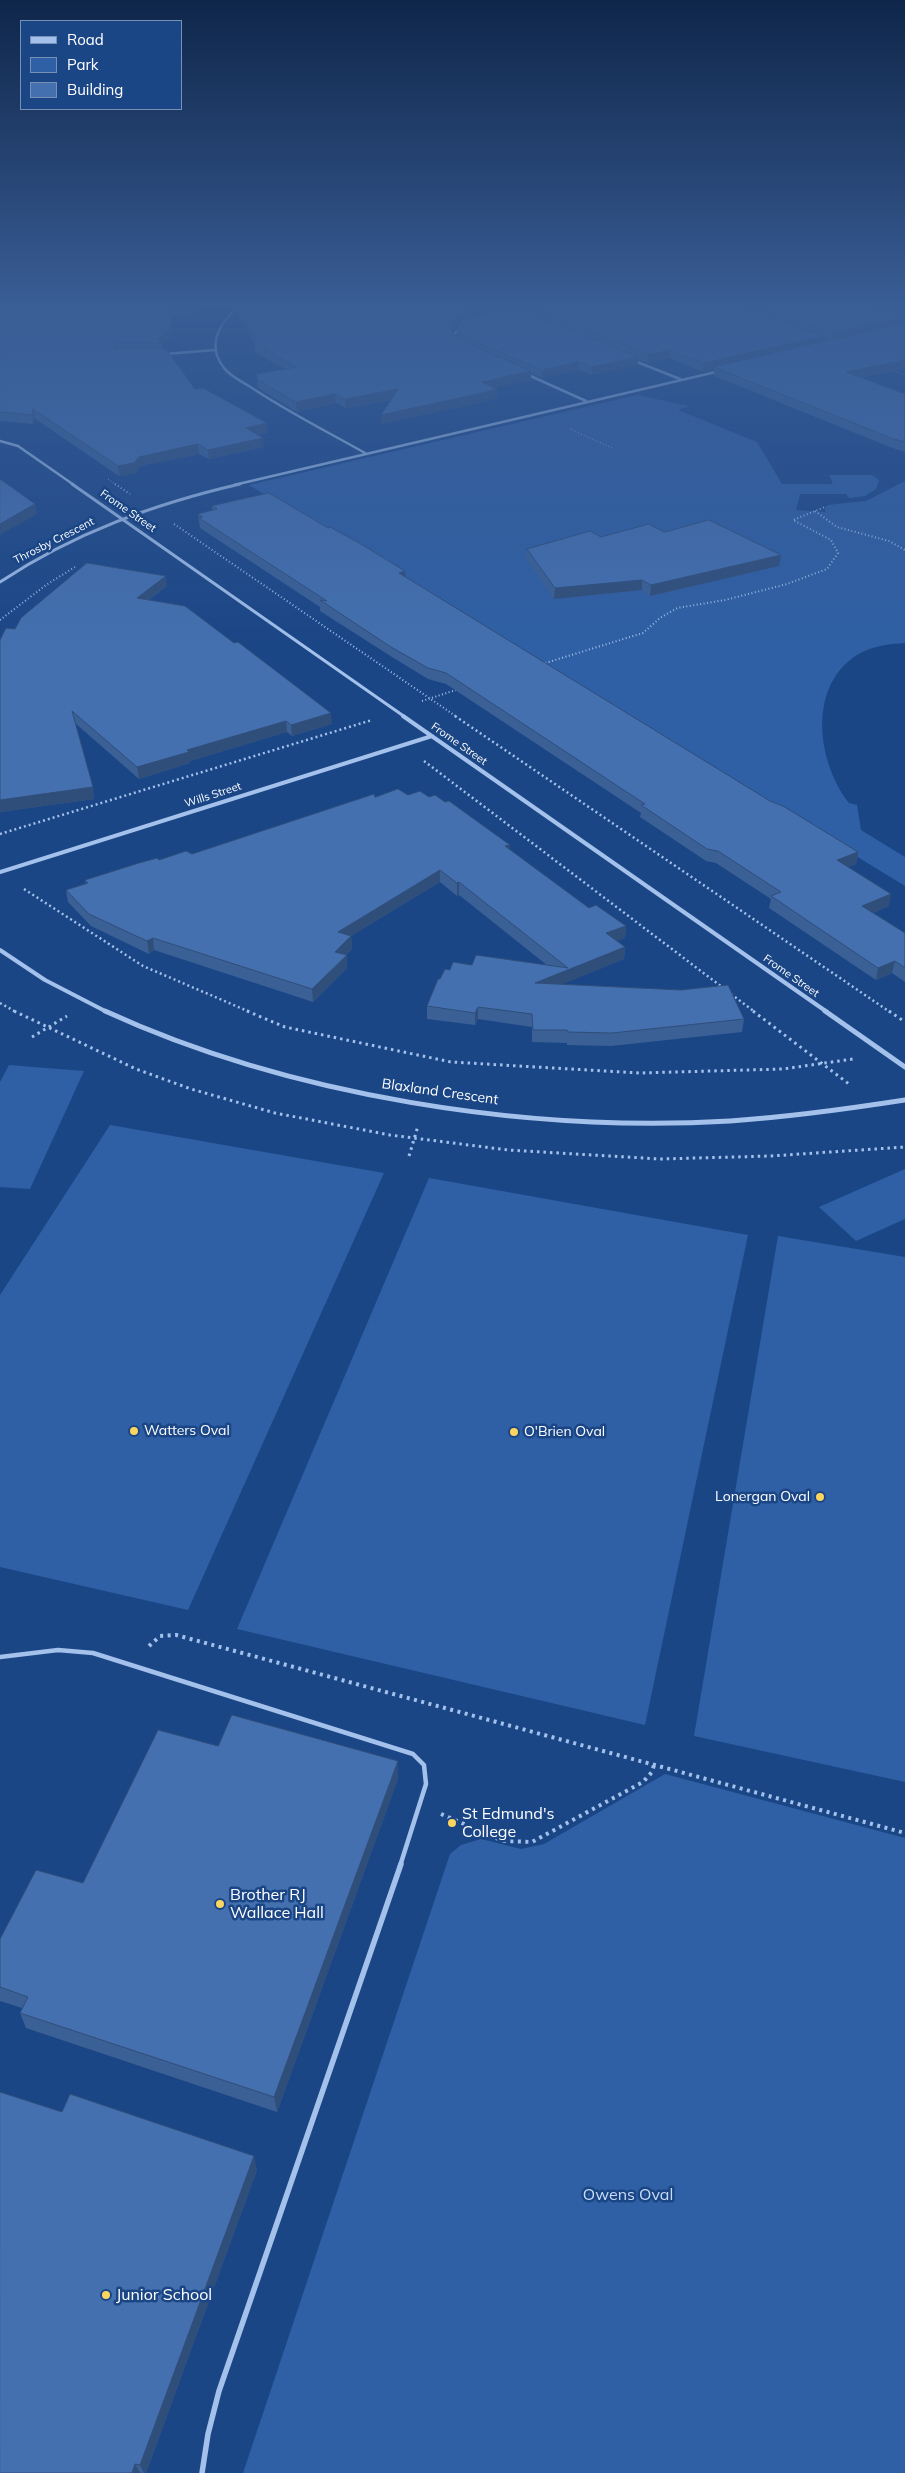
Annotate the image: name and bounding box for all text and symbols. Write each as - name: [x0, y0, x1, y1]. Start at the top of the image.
- legend: [20, 20, 182, 110]
- text: Road: [67, 30, 104, 49]
- text: Park: [67, 55, 99, 74]
- text: Building: [67, 80, 123, 99]
- street label: Frome Street: [98, 487, 158, 535]
- street label: Throsby Crescent: [12, 515, 96, 567]
- street label: Frome Street: [429, 720, 489, 768]
- street label: Wills Street: [183, 780, 243, 810]
- street label: Frome Street: [761, 952, 821, 1000]
- street label: Blaxland Crescent: [381, 1076, 499, 1108]
- place label: Watters Oval: [144, 1423, 230, 1439]
- place label: O'Brien Oval: [524, 1424, 605, 1440]
- marker: Watters Oval: [128, 1425, 140, 1437]
- marker: O'Brien Oval: [508, 1426, 520, 1438]
- place label: Lonergan Oval: [715, 1489, 810, 1505]
- marker: Lonergan Oval: [814, 1491, 826, 1503]
- place label: St Edmund's College: [462, 1804, 554, 1842]
- marker: St Edmund's College: [446, 1817, 458, 1829]
- place label: Brother RJ Wallace Hall: [230, 1885, 324, 1923]
- marker: Brother RJ Wallace Hall: [214, 1898, 226, 1910]
- park label: Owens Oval: [583, 2185, 673, 2205]
- place label: Junior School: [116, 2285, 212, 2305]
- marker: Junior School: [100, 2289, 112, 2301]

